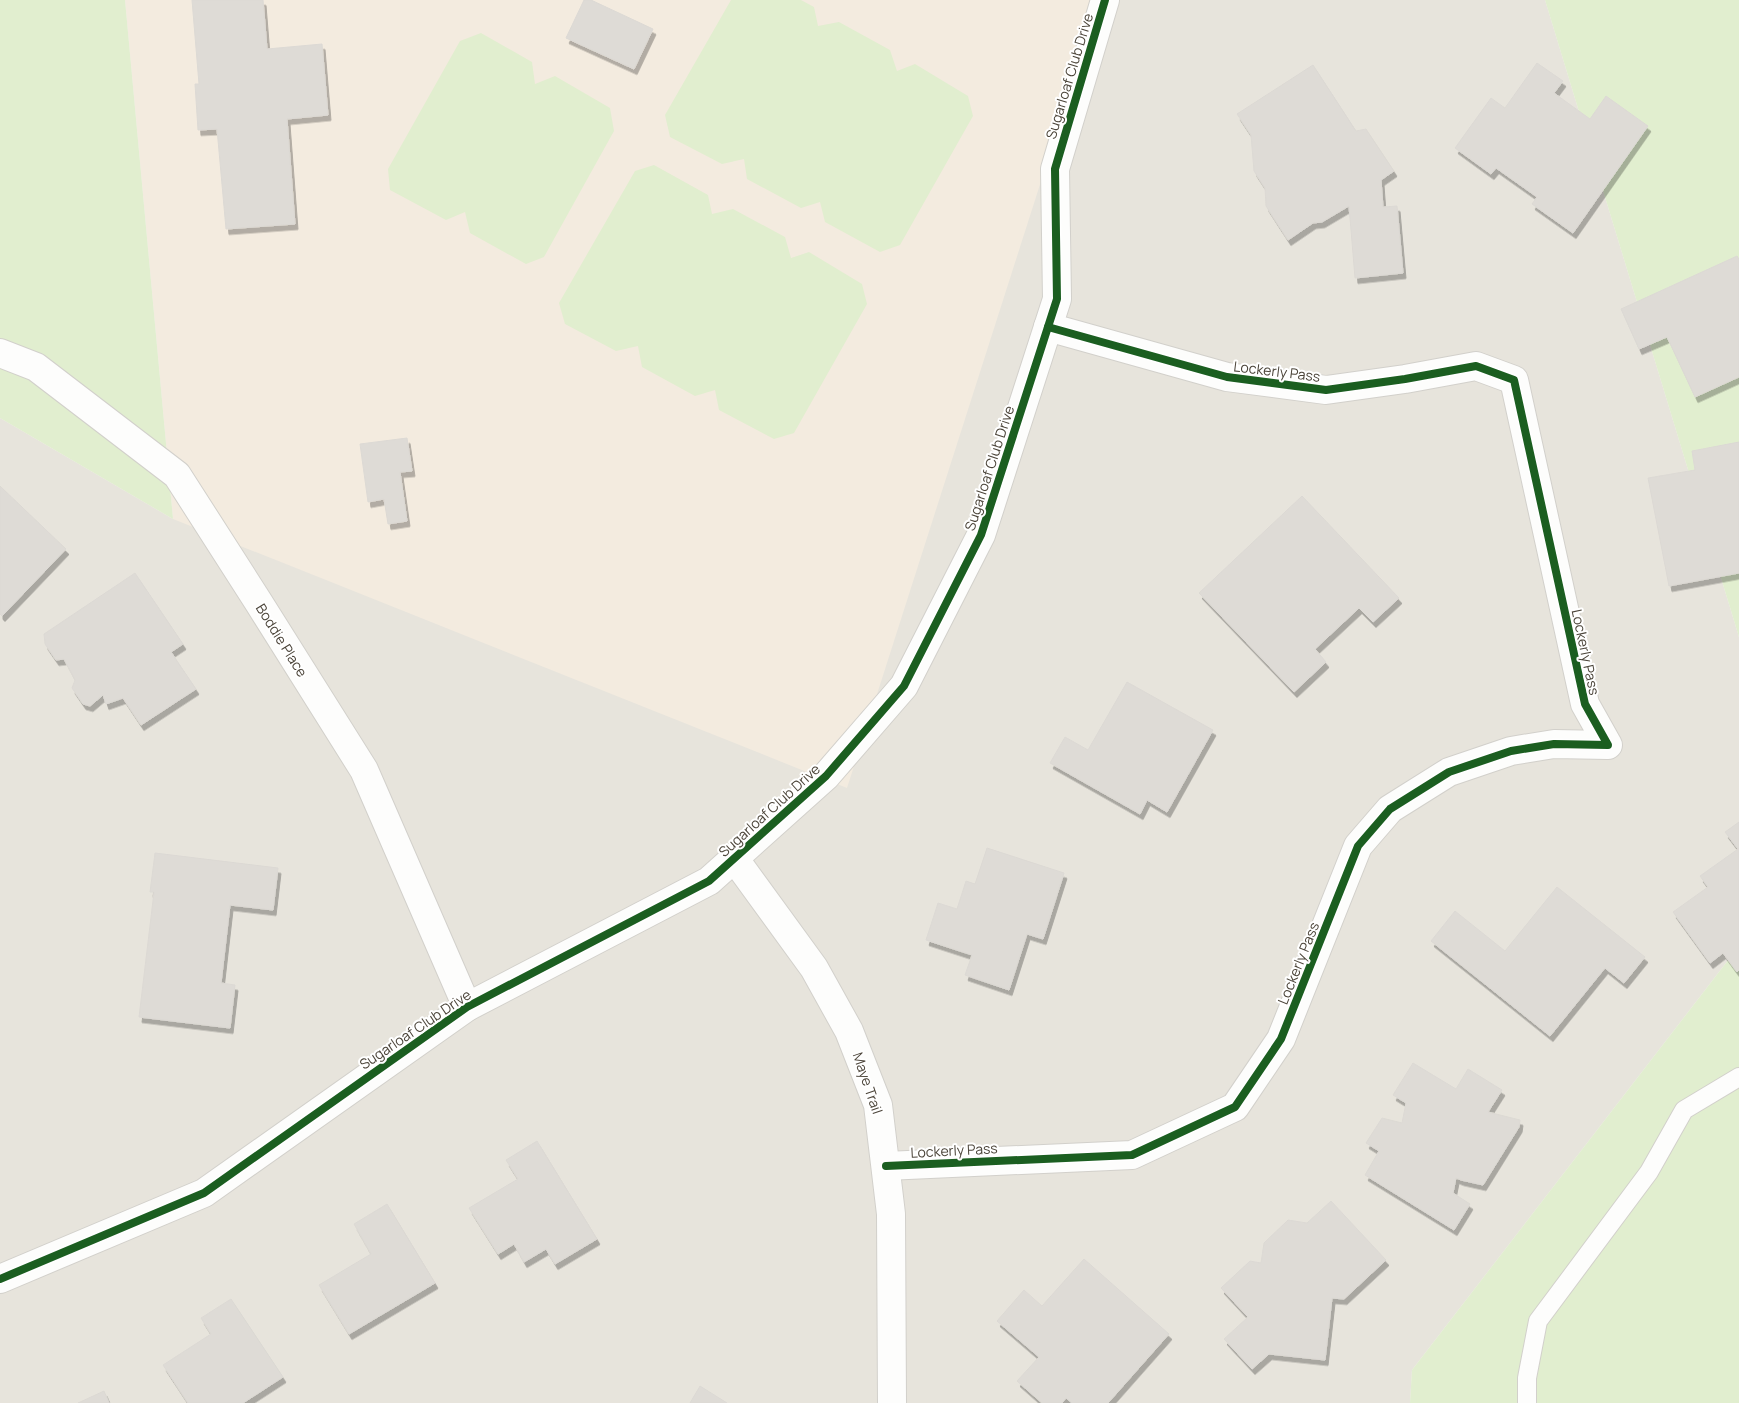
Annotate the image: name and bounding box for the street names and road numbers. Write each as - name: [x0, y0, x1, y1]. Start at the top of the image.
- street label: Sugarloaf Club Drive: [1041, 11, 1097, 141]
- street label: Lockerly Pass: [1233, 356, 1321, 386]
- street label: Sugarloaf Club Drive: [960, 403, 1018, 533]
- street label: Boddie Place: [252, 600, 312, 680]
- street label: Lockerly Pass: [1568, 607, 1604, 697]
- street label: Sugarloaf Club Drive: [714, 759, 824, 861]
- street label: Lockerly Pass: [1273, 919, 1323, 1007]
- street label: Sugarloaf Club Drive: [356, 985, 474, 1073]
- street label: Maye Trail: [849, 1050, 887, 1116]
- street label: Lockerly Pass: [910, 1138, 998, 1162]

